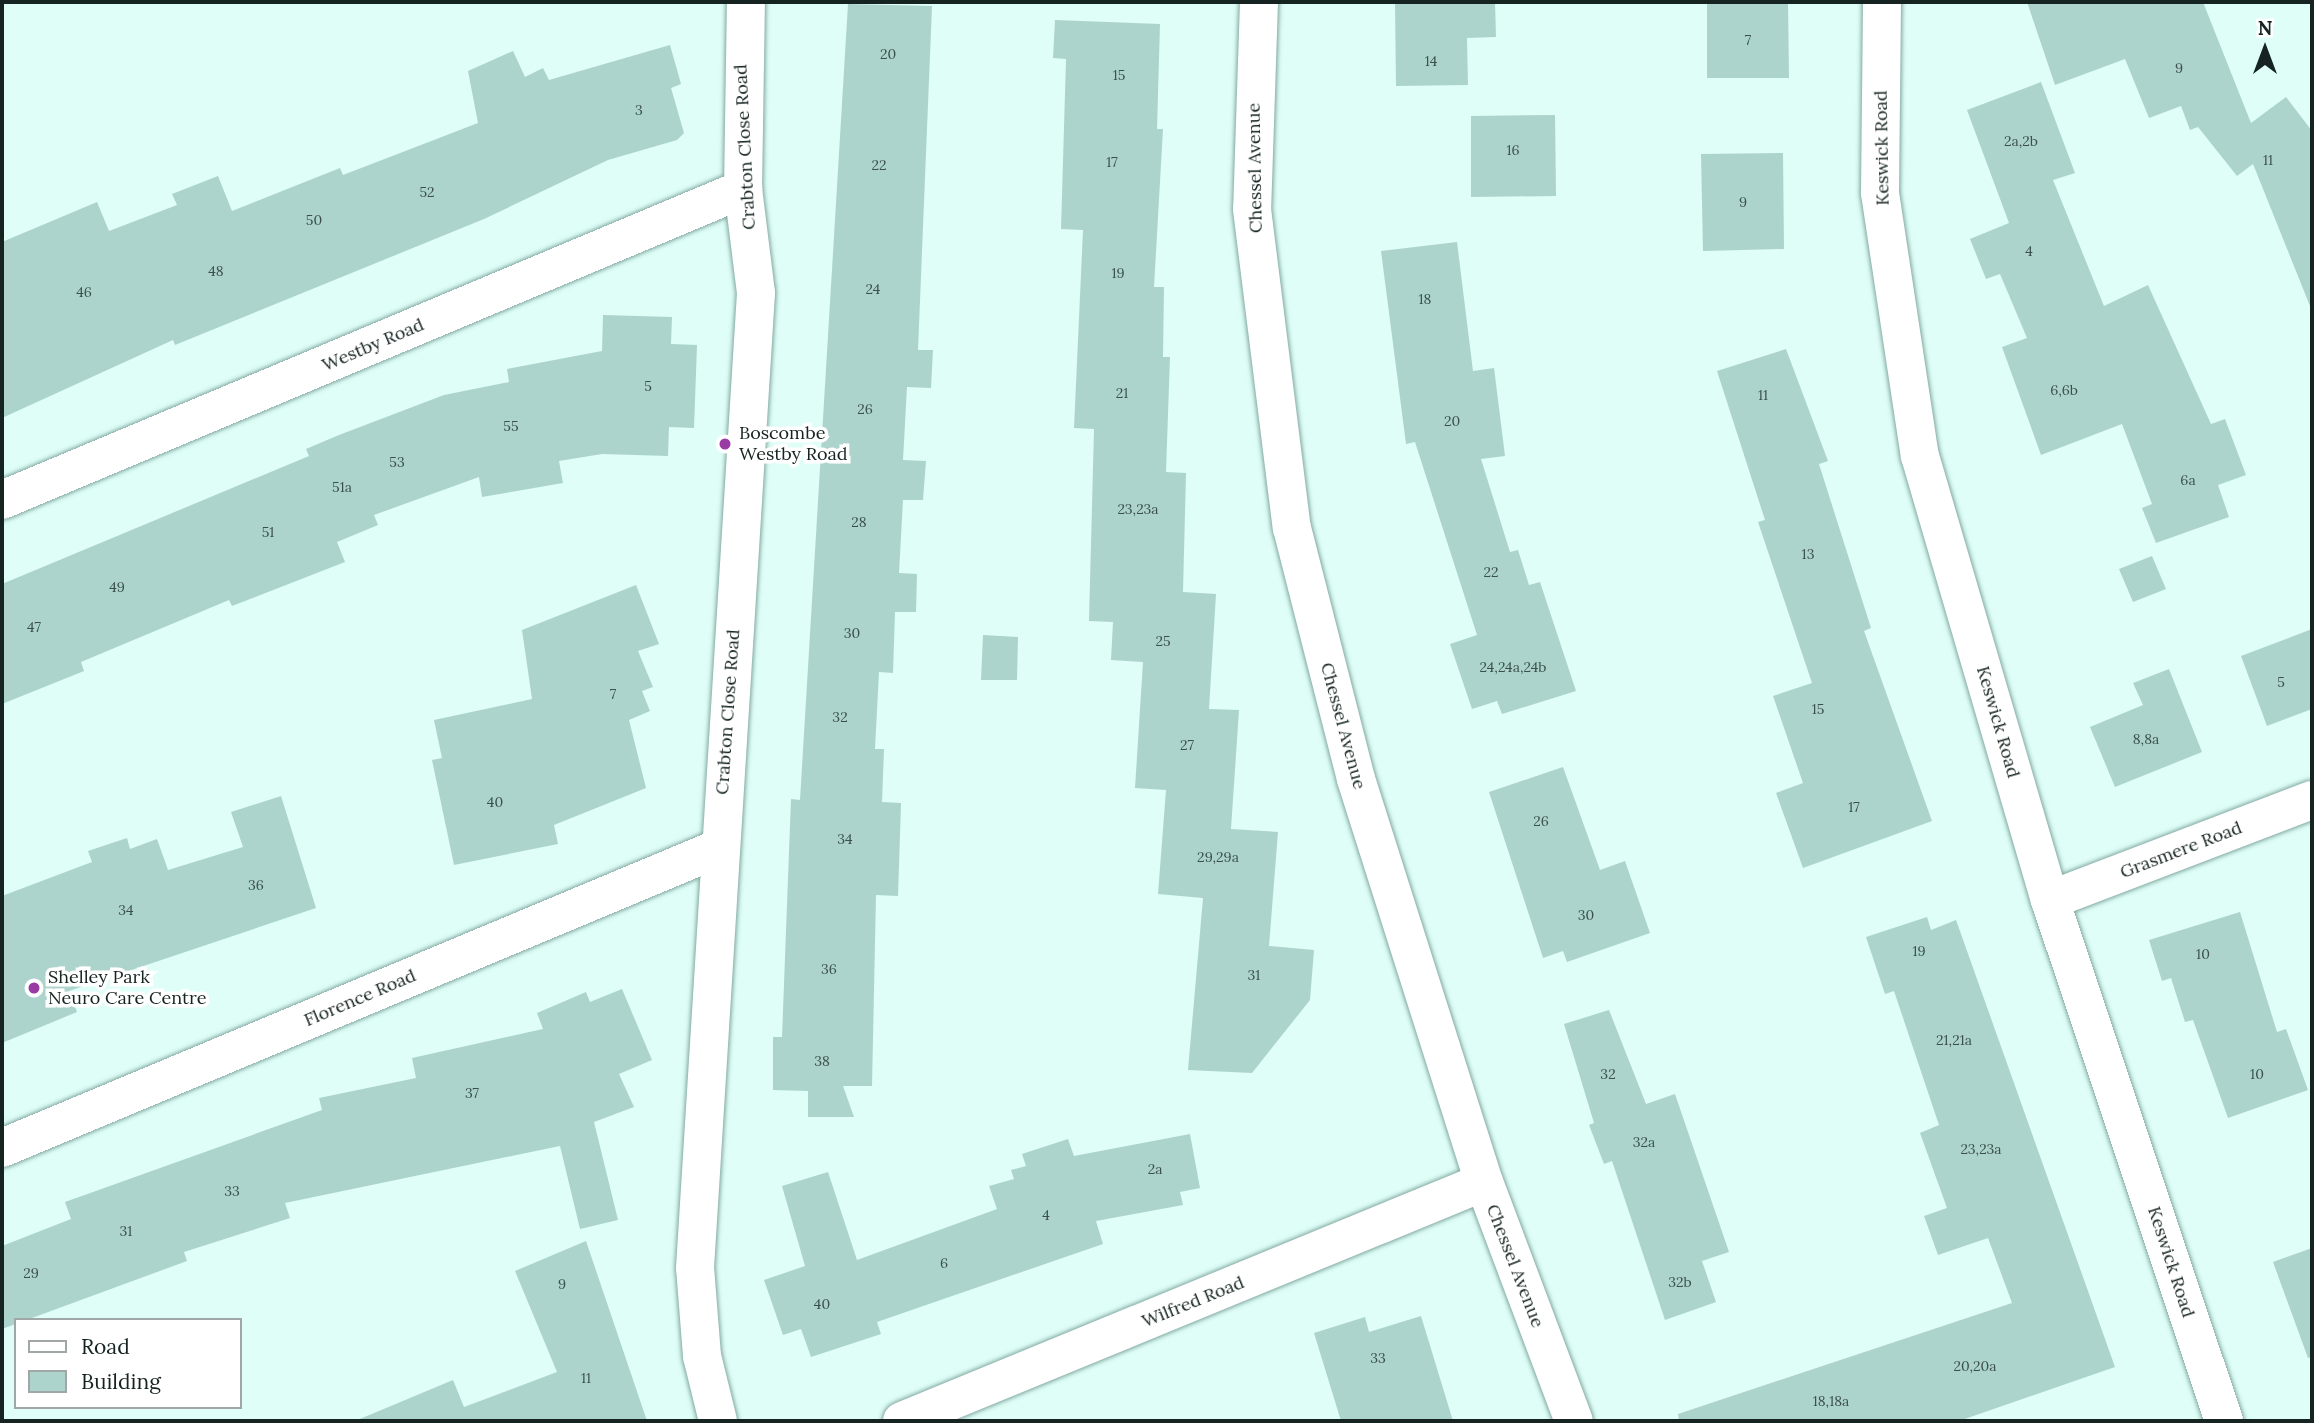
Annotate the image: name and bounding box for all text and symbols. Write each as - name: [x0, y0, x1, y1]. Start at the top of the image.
- north arrow: [2230, 14, 2300, 84]
- text: N: [2258, 16, 2272, 40]
- house number: 7: [1745, 32, 1751, 48]
- house number: 20: [880, 46, 896, 62]
- house number: 14: [1425, 53, 1437, 69]
- house number: 9: [2175, 60, 2183, 76]
- street label: Crabton Close Road: [730, 64, 760, 230]
- house number: 15: [1113, 67, 1125, 83]
- street label: Keswick Road: [1870, 90, 1894, 206]
- house number: 3: [635, 102, 643, 118]
- street label: Chessel Avenue: [1243, 103, 1267, 233]
- house number: 2a,2b: [2004, 133, 2038, 149]
- house number: 16: [1506, 142, 1520, 158]
- house number: 11: [2263, 152, 2273, 168]
- house number: 17: [1106, 154, 1118, 170]
- house number: 22: [871, 157, 887, 173]
- house number: 52: [419, 184, 435, 200]
- house number: 9: [1739, 194, 1747, 210]
- house number: 50: [306, 212, 322, 228]
- house number: 4: [2025, 243, 2033, 259]
- house number: 48: [208, 263, 224, 279]
- house number: 19: [1111, 265, 1125, 281]
- house number: 24: [866, 281, 880, 297]
- house number: 46: [76, 284, 92, 300]
- house number: 18: [1419, 291, 1431, 307]
- street label: Westby Road: [319, 314, 427, 376]
- house number: 5: [644, 378, 652, 394]
- house number: 6,6b: [2050, 382, 2078, 398]
- house number: 21: [1116, 385, 1128, 401]
- house number: 11: [1758, 387, 1768, 403]
- house number: 26: [857, 401, 873, 417]
- house number: 20: [1444, 413, 1460, 429]
- house number: 55: [503, 418, 519, 434]
- place label: Boscombe Westby Road: [739, 423, 848, 466]
- marker: Boscombe Westby Road: [717, 436, 733, 452]
- house number: 53: [389, 454, 405, 470]
- house number: 6a: [2180, 472, 2196, 488]
- house number: 51a: [332, 479, 352, 495]
- house number: 23,23a: [1118, 501, 1158, 517]
- house number: 28: [851, 514, 867, 530]
- house number: 51: [262, 524, 274, 540]
- house number: 13: [1802, 546, 1814, 562]
- house number: 22: [1483, 564, 1499, 580]
- house number: 49: [109, 579, 125, 595]
- house number: 47: [27, 619, 41, 635]
- house number: 30: [844, 625, 860, 641]
- street label: Crabton Close Road: [711, 629, 745, 795]
- house number: 25: [1155, 633, 1171, 649]
- house number: 24,24a,24b: [1480, 659, 1546, 675]
- street label: Chessel Avenue: [1316, 660, 1370, 792]
- street label: Keswick Road: [1972, 664, 2024, 780]
- house number: 5: [2277, 674, 2285, 690]
- house number: 7: [610, 686, 616, 702]
- house number: 15: [1812, 701, 1824, 717]
- house number: 32: [832, 709, 848, 725]
- house number: 8,8a: [2133, 731, 2159, 747]
- house number: 27: [1180, 737, 1194, 753]
- house number: 40: [487, 794, 503, 810]
- house number: 17: [1848, 799, 1860, 815]
- house number: 26: [1533, 813, 1549, 829]
- street label: Grasmere Road: [2117, 817, 2245, 883]
- house number: 34: [837, 831, 853, 847]
- house number: 29,29a: [1197, 849, 1239, 865]
- house number: 36: [248, 877, 264, 893]
- house number: 34: [118, 902, 134, 918]
- house number: 30: [1578, 907, 1594, 923]
- house number: 19: [1912, 943, 1926, 959]
- house number: 10: [2196, 946, 2210, 962]
- house number: 36: [821, 961, 837, 977]
- street label: Florence Road: [301, 965, 419, 1031]
- place label: Shelley Park Neuro Care Centre: [48, 967, 206, 1010]
- house number: 31: [1248, 967, 1260, 983]
- marker: Shelley Park Neuro Care Centre: [26, 980, 42, 996]
- house number: 21,21a: [1936, 1032, 1972, 1048]
- house number: 38: [814, 1053, 830, 1069]
- house number: 32: [1600, 1066, 1616, 1082]
- house number: 10: [2250, 1066, 2264, 1082]
- house number: 37: [465, 1085, 479, 1101]
- house number: 32a: [1633, 1134, 1655, 1150]
- house number: 23,23a: [1961, 1141, 2001, 1157]
- house number: 2a: [1148, 1161, 1162, 1177]
- house number: 33: [224, 1183, 240, 1199]
- street label: Chessel Avenue: [1482, 1201, 1548, 1331]
- street label: Keswick Road: [2143, 1204, 2199, 1320]
- house number: 4: [1042, 1207, 1050, 1223]
- house number: 31: [120, 1223, 132, 1239]
- house number: 6: [940, 1255, 948, 1271]
- house number: 29: [23, 1265, 39, 1281]
- street label: Wilfred Road: [1139, 1272, 1247, 1332]
- house number: 32b: [1668, 1274, 1692, 1290]
- house number: 9: [558, 1276, 566, 1292]
- house number: 40: [814, 1296, 830, 1312]
- legend: [14, 1318, 242, 1409]
- text: Road: [81, 1333, 130, 1360]
- house number: 33: [1370, 1350, 1386, 1366]
- house number: 20,20a: [1954, 1358, 1996, 1374]
- text: Building: [81, 1368, 161, 1395]
- house number: 11: [581, 1370, 591, 1386]
- house number: 18,18a: [1813, 1393, 1849, 1409]

